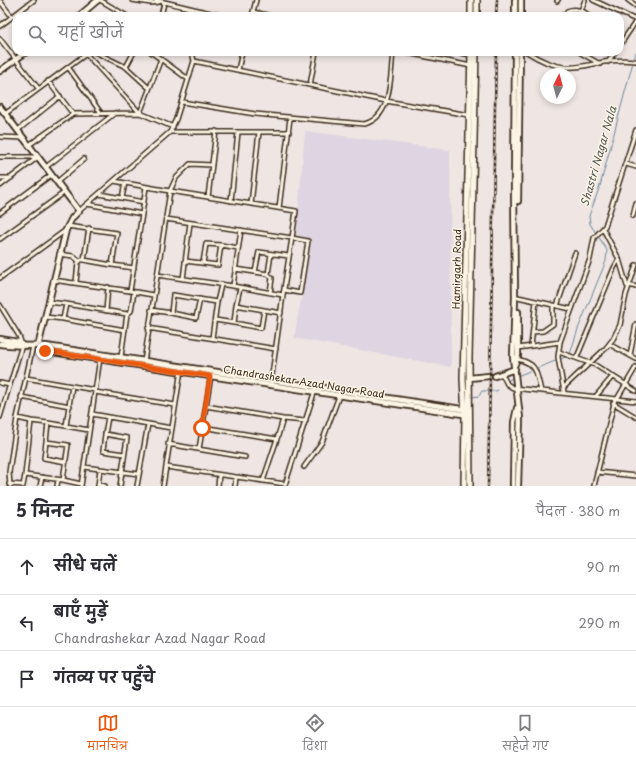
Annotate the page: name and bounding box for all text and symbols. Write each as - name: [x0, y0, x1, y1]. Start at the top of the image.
- search box: [12, 12, 624, 56]
- text: यहाँ खोजें: [58, 20, 124, 43]
- icon: search: [26, 23, 48, 45]
- north arrow: [540, 68, 576, 104]
- water label: Shastri Nagar Nala: [576, 103, 621, 208]
- street label: Hamirgarh Road: [448, 229, 464, 309]
- route end: [36, 342, 54, 360]
- street label: Chandrashekar Azad Nagar Road: [222, 361, 386, 401]
- route start: [193, 419, 211, 437]
- text: 5 मिनट: [16, 497, 73, 523]
- text: पैदल · 380 m: [536, 501, 620, 520]
- text: सीधे चलें: [54, 553, 116, 576]
- icon: ahead: [16, 556, 38, 578]
- text: 90 m: [587, 557, 620, 576]
- text: बाएँ मुड़ें: [54, 599, 108, 622]
- icon: left: [16, 612, 38, 634]
- text: 290 m: [579, 613, 620, 632]
- text: Chandrashekar Azad Nagar Road: [54, 628, 266, 647]
- text: गंतव्य पर पहुँचे: [54, 665, 155, 688]
- icon: arrive: [16, 668, 38, 690]
- tab: मानचित्र: [87, 712, 128, 758]
- tab: दिशा: [302, 712, 327, 758]
- tab: सहेजे गए: [502, 712, 549, 758]

